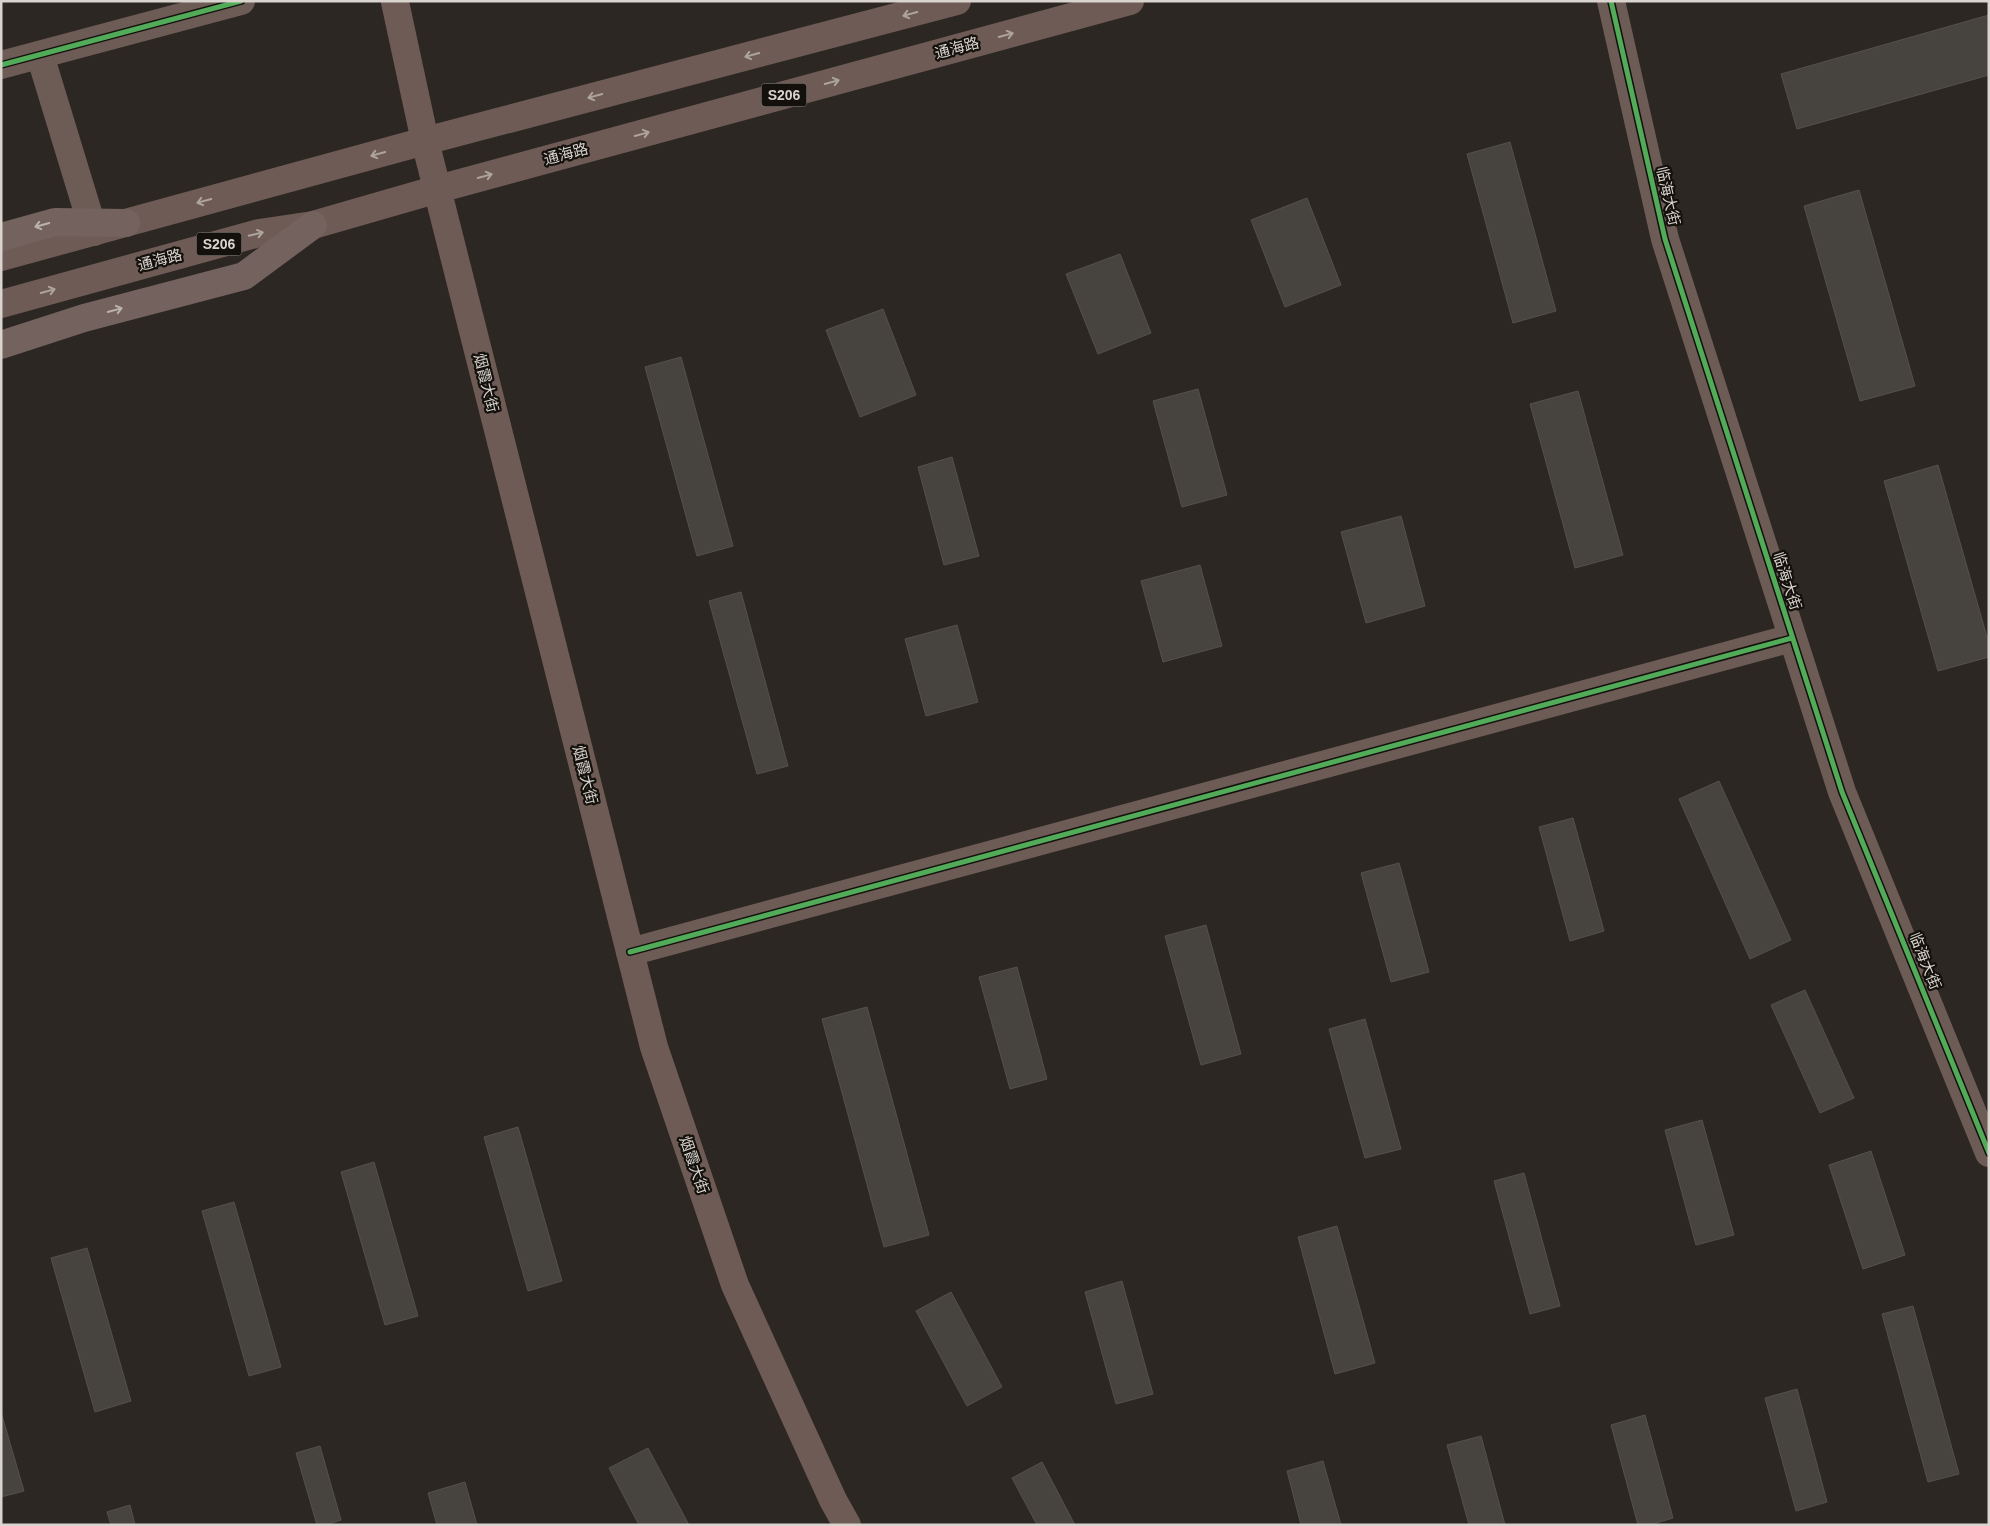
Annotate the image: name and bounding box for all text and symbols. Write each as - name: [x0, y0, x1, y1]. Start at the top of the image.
- one-way arrow: [902, 9, 918, 19]
- one-way arrow: [998, 30, 1014, 39]
- street label: 通海路: [933, 33, 981, 62]
- one-way arrow: [745, 51, 761, 60]
- one-way arrow: [824, 77, 840, 86]
- road number: S206: [762, 84, 806, 106]
- one-way arrow: [588, 92, 604, 102]
- one-way arrow: [633, 129, 649, 138]
- street label: 通海路: [542, 139, 590, 168]
- one-way arrow: [370, 150, 386, 159]
- street label: 临海大街: [1653, 165, 1684, 227]
- one-way arrow: [476, 171, 492, 181]
- one-way arrow: [196, 197, 212, 207]
- one-way arrow: [35, 221, 51, 230]
- one-way arrow: [247, 229, 263, 238]
- road number: S206: [196, 232, 242, 255]
- street label: 通海路: [136, 245, 184, 274]
- one-way arrow: [40, 286, 56, 295]
- one-way arrow: [106, 305, 122, 314]
- street label: 烟霞大街: [471, 352, 502, 414]
- street label: 临海大街: [1770, 550, 1805, 612]
- street label: 烟霞大街: [570, 744, 601, 806]
- street label: 临海大街: [1906, 930, 1945, 992]
- street label: 烟霞大街: [677, 1134, 712, 1196]

